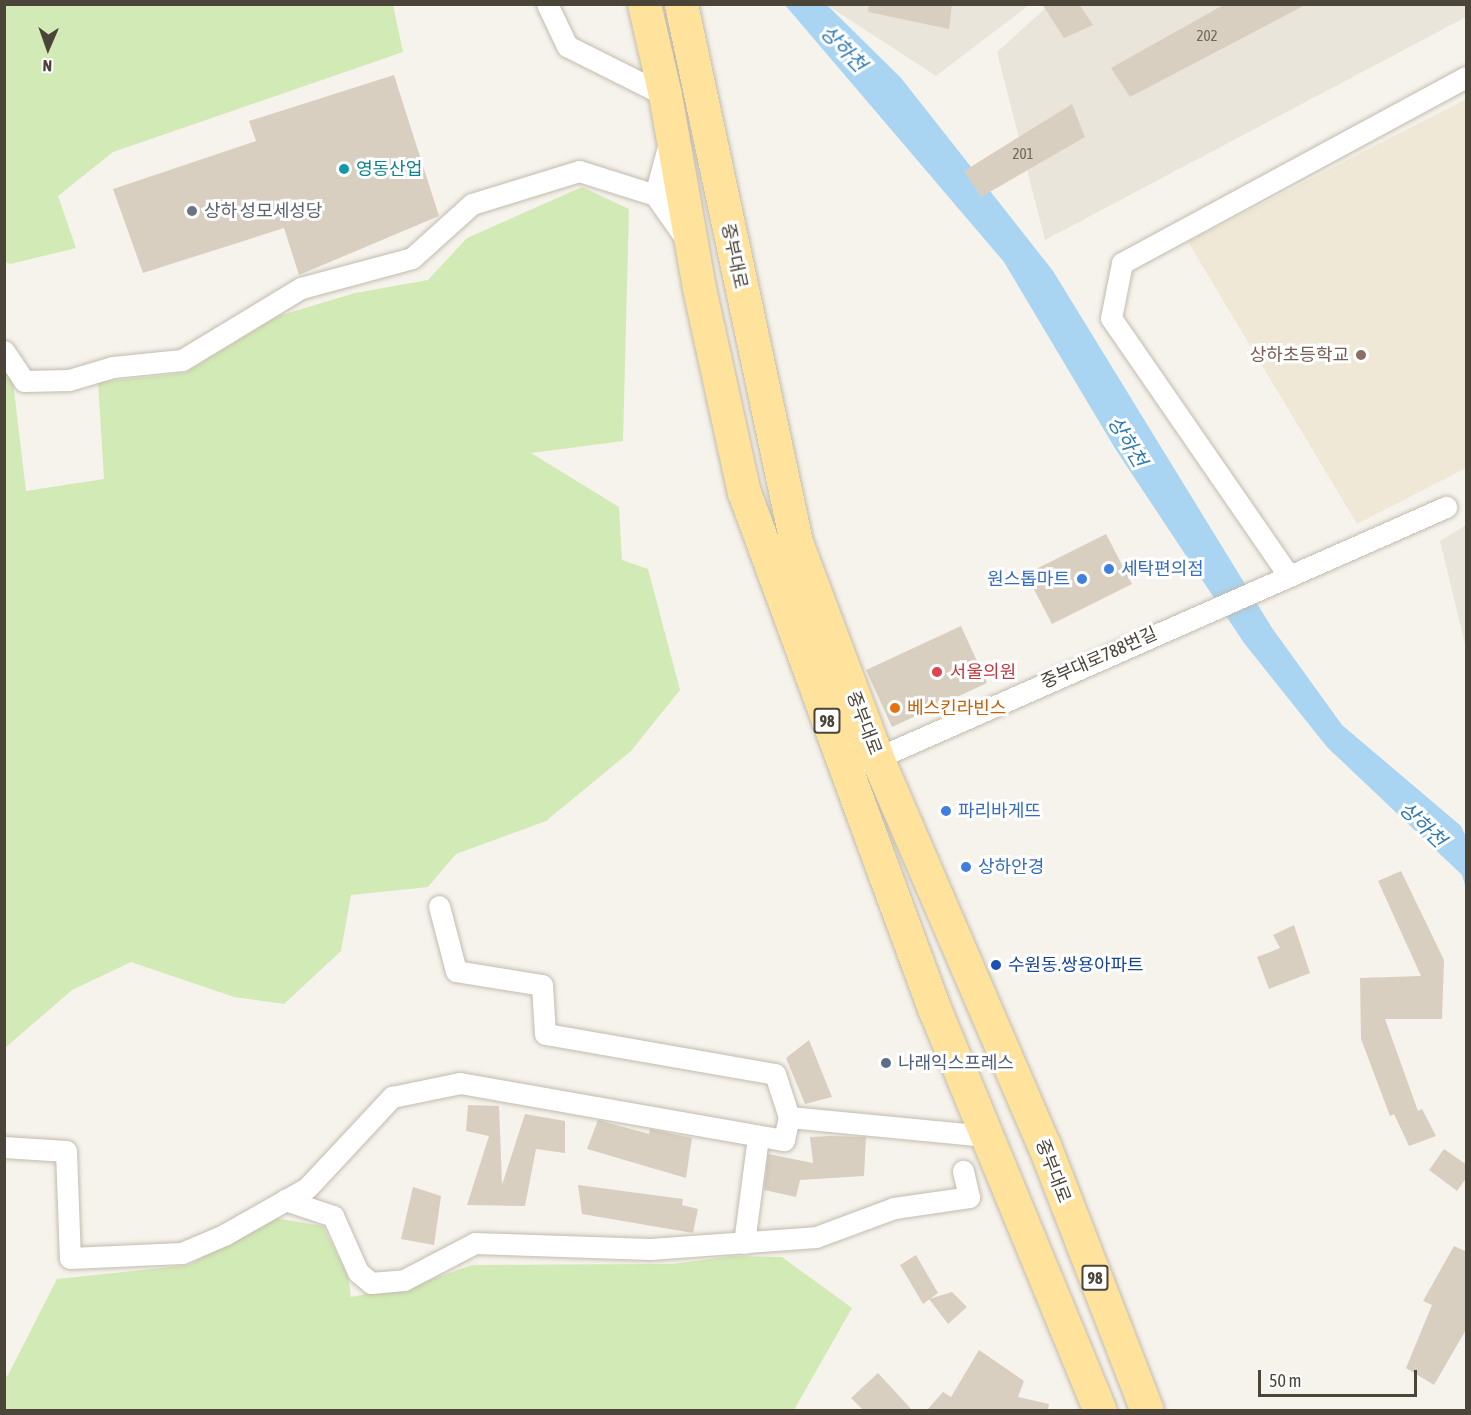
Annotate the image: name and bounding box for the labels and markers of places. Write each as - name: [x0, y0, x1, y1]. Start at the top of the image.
- place label: 영동산업: [356, 158, 422, 180]
- marker: 영동산업: [337, 162, 351, 176]
- place label: 상하 성모세성당: [204, 200, 322, 222]
- marker: 상하 성모세성당: [185, 204, 199, 218]
- place label: 상하초등학교: [1250, 344, 1349, 366]
- marker: 상하초등학교: [1354, 348, 1368, 362]
- place label: 세탁편의점: [1121, 558, 1204, 580]
- marker: 세탁편의점: [1102, 562, 1116, 576]
- place label: 원스톱마트: [987, 568, 1070, 590]
- marker: 원스톱마트: [1075, 572, 1089, 586]
- place label: 서울의원: [950, 661, 1016, 683]
- marker: 서울의원: [928, 663, 946, 681]
- place label: 베스킨라빈스: [907, 697, 1006, 719]
- marker: 베스킨라빈스: [888, 701, 902, 715]
- place label: 파리바게뜨: [958, 800, 1041, 822]
- marker: 파리바게뜨: [939, 804, 953, 818]
- place label: 상하안경: [978, 856, 1044, 878]
- marker: 상하안경: [959, 860, 973, 874]
- place label: 수원동.쌍용아파트: [1008, 954, 1144, 976]
- marker: 수원동.쌍용아파트: [989, 958, 1003, 972]
- place label: 나래익스프레스: [898, 1052, 1014, 1074]
- marker: 나래익스프레스: [879, 1056, 893, 1070]

